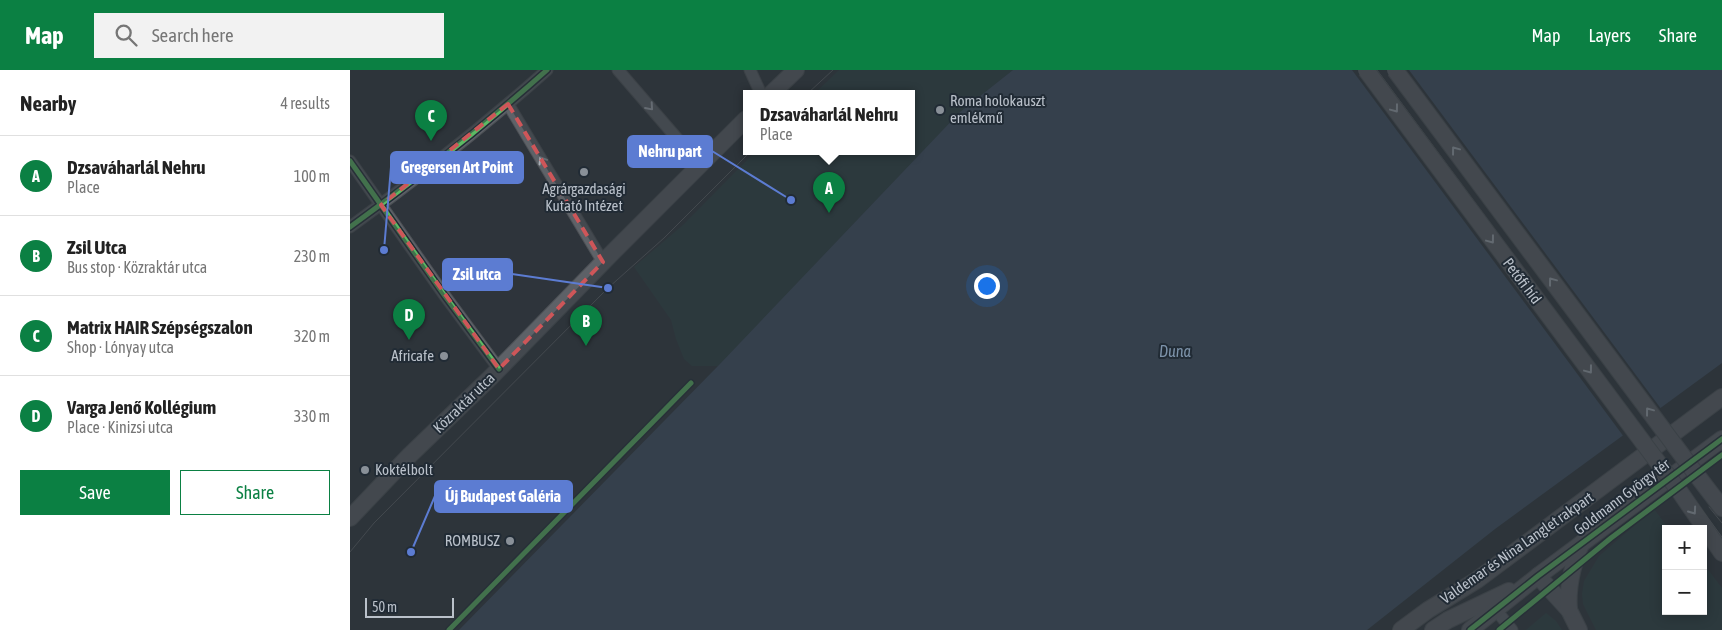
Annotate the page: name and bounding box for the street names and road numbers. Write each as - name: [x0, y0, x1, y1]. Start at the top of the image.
- street label: Petőfi híd: [1500, 255, 1545, 307]
- street label: Közraktár utca: [429, 369, 498, 436]
- street label: Goldmann György tér: [1570, 455, 1673, 538]
- street label: Valdemar és Nina Langlet rakpart: [1437, 488, 1596, 607]

